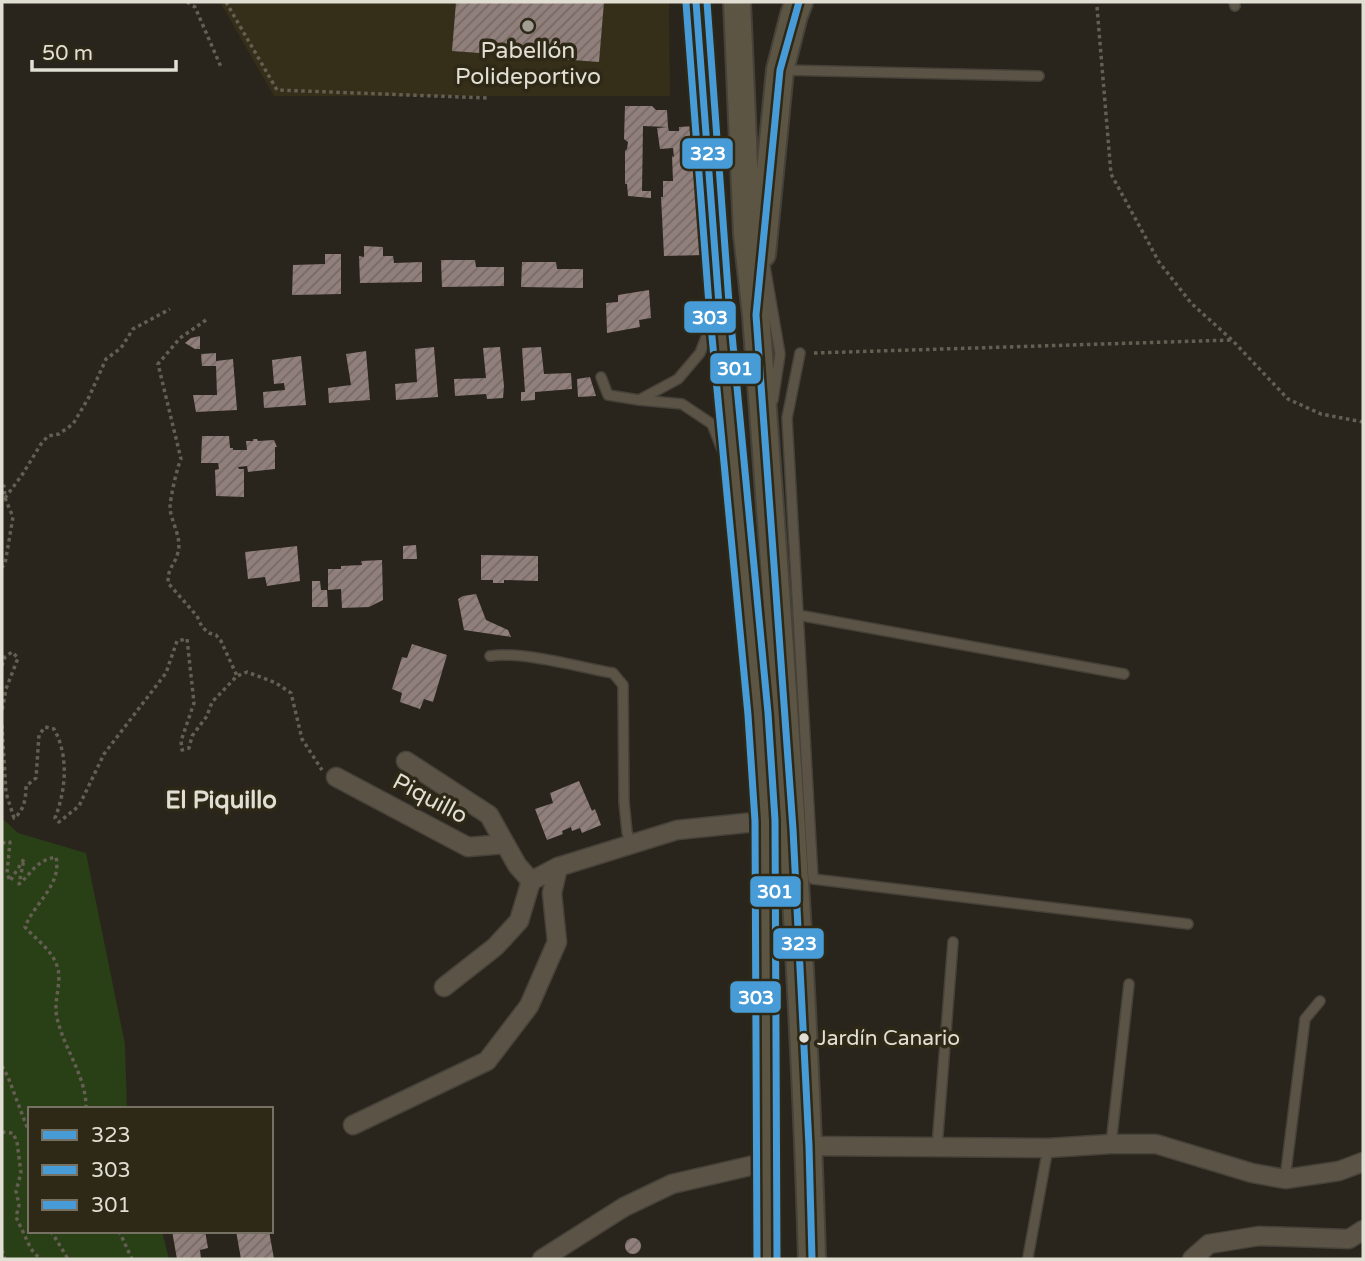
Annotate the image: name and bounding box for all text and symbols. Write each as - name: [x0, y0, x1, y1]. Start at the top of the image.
- marker: Pabellón Polideportivo: [520, 18, 536, 34]
- scale bar: [32, 28, 175, 72]
- place label: Pabellón Polideportivo: [455, 37, 601, 91]
- text: 50 m: [42, 41, 93, 66]
- line badge: 323: [681, 137, 734, 170]
- text: 323: [690, 143, 726, 165]
- line badge: 303: [683, 300, 737, 334]
- text: 303: [692, 307, 728, 329]
- line badge: 301: [709, 352, 762, 385]
- text: 301: [717, 358, 753, 380]
- street label: Piquillo: [388, 768, 472, 830]
- district label: El Piquillo: [165, 786, 277, 815]
- line badge: 301: [749, 875, 802, 908]
- text: 301: [757, 881, 793, 903]
- line badge: 323: [772, 927, 825, 960]
- text: 323: [781, 933, 817, 955]
- line badge: 303: [729, 980, 782, 1014]
- text: 303: [738, 987, 774, 1009]
- place label: Jardín Canario: [817, 1026, 960, 1051]
- marker: Jardín Canario: [797, 1031, 811, 1045]
- legend: [28, 1107, 273, 1233]
- text: 323: [91, 1123, 131, 1148]
- text: 303: [91, 1158, 131, 1183]
- text: 301: [91, 1193, 131, 1218]

